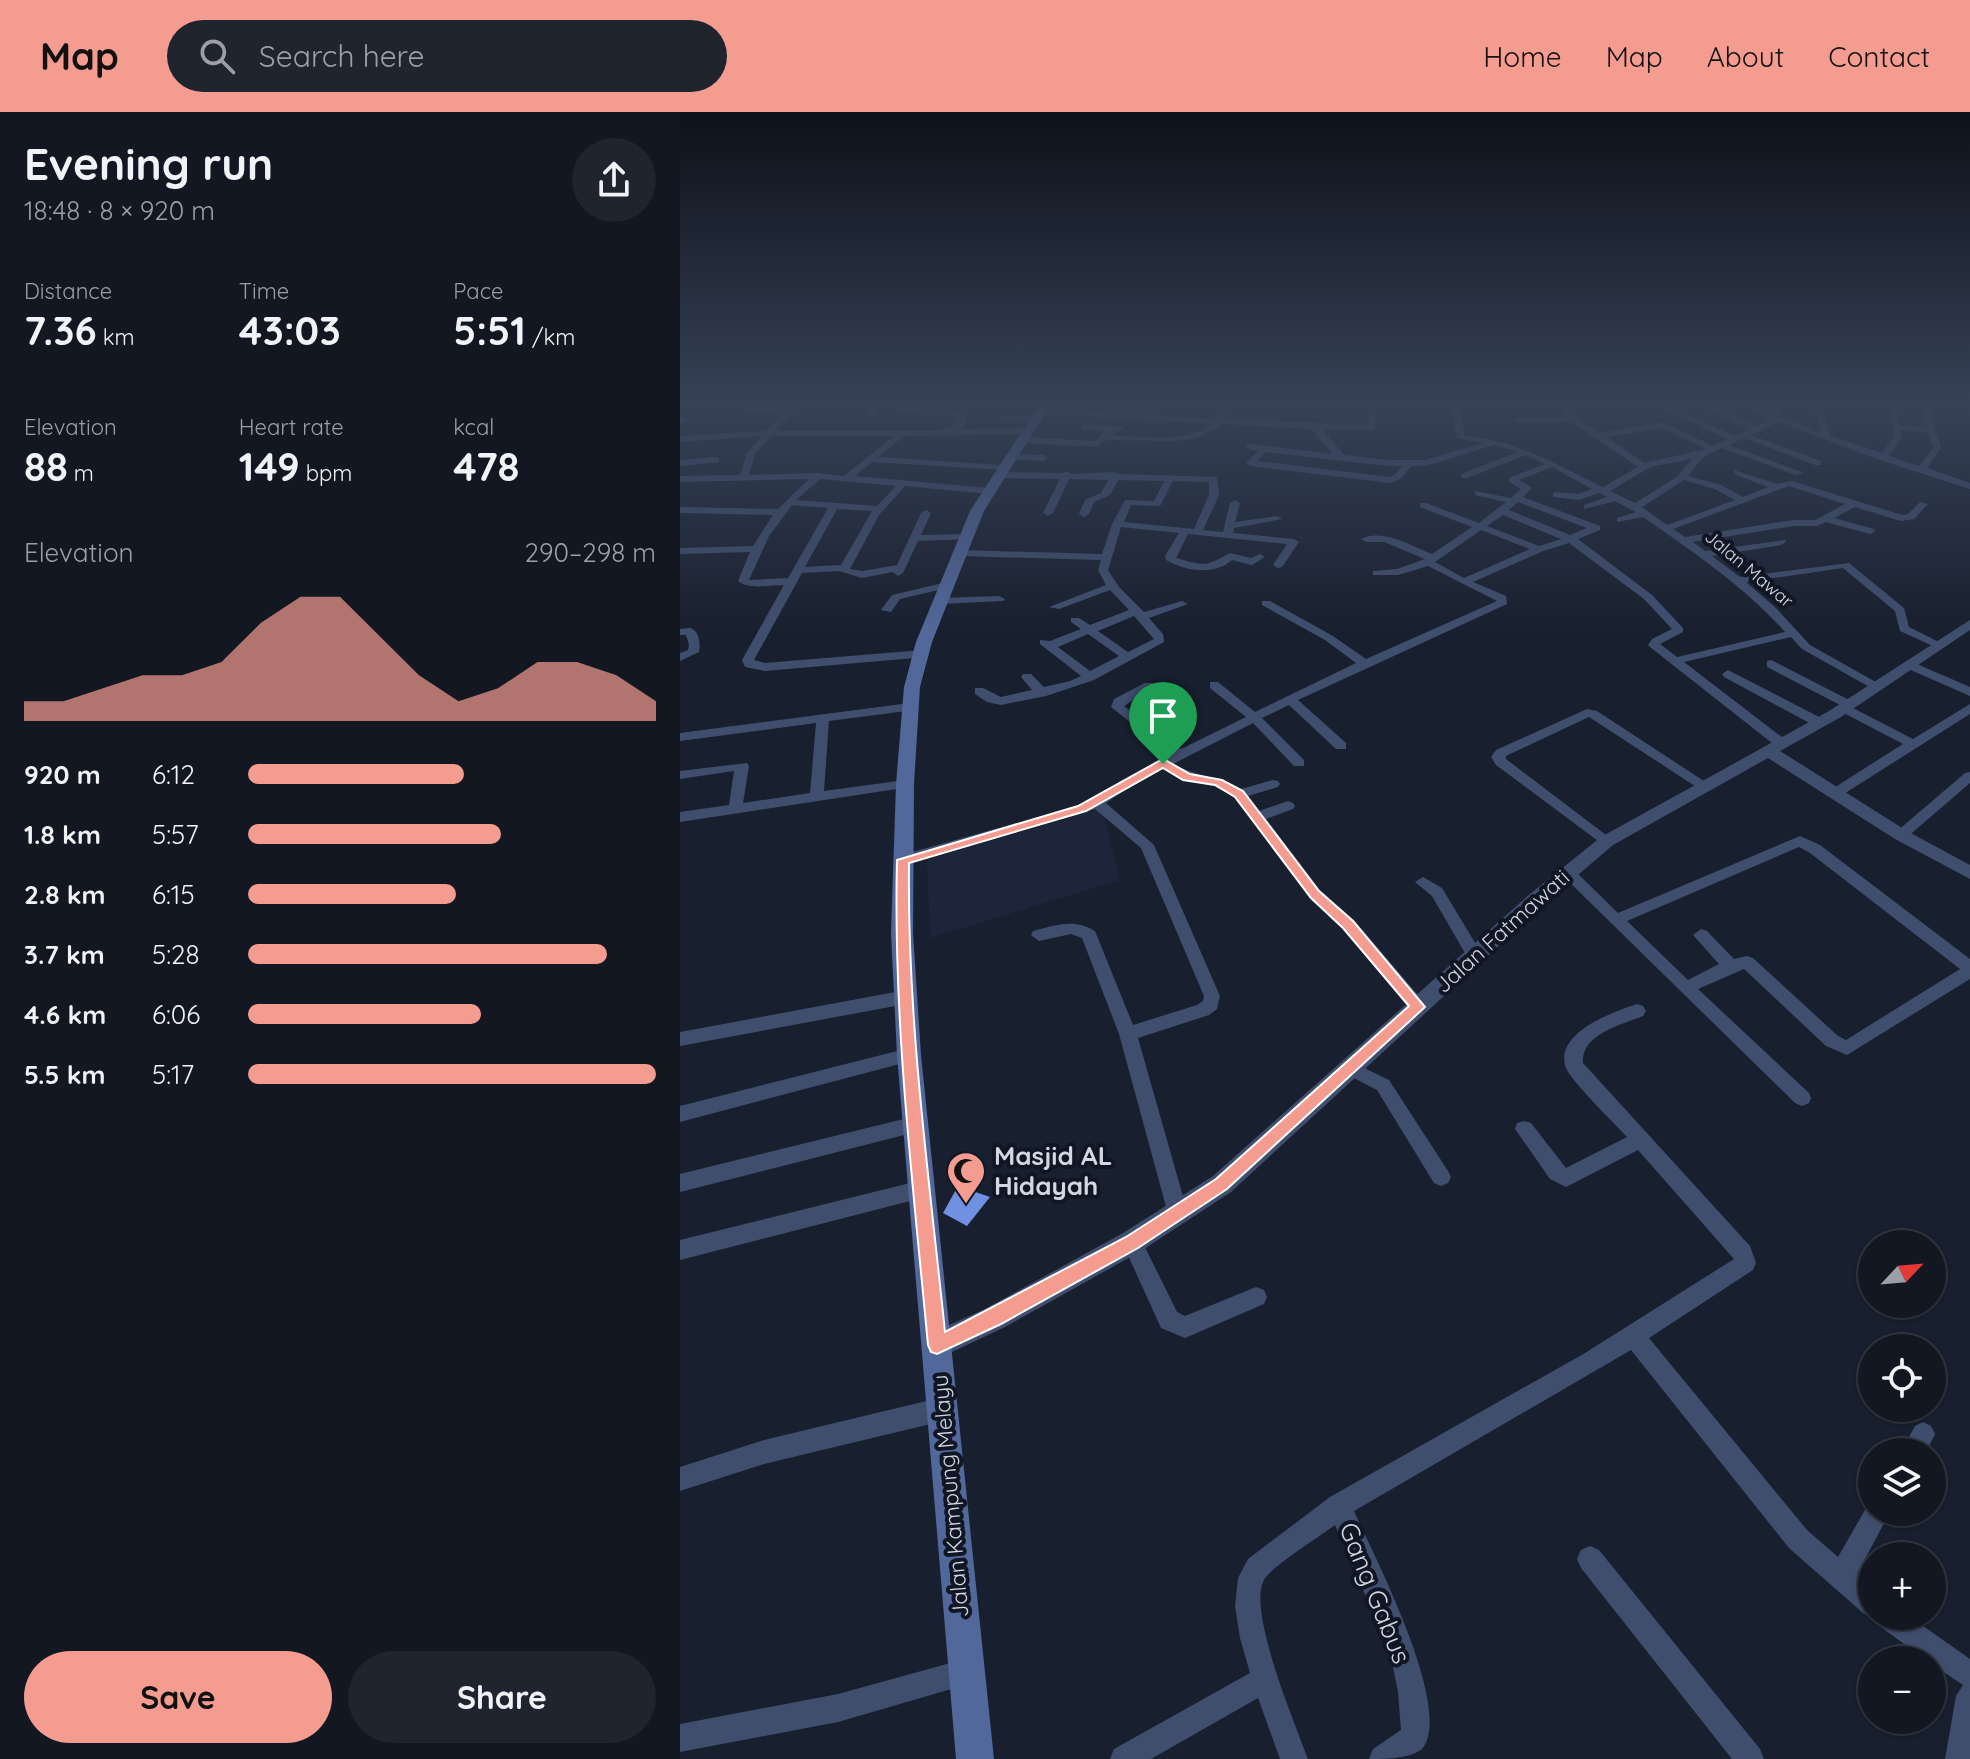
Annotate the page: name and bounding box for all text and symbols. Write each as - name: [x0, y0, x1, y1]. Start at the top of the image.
- search box: [167, 20, 727, 92]
- text: Map: [40, 32, 119, 80]
- icon: search: [195, 34, 239, 78]
- text: Search here: [259, 37, 424, 75]
- text: Home: [1483, 39, 1562, 74]
- text: Map: [1606, 39, 1663, 74]
- text: About: [1707, 39, 1784, 74]
- text: Contact: [1828, 39, 1930, 74]
- text: Evening run: [24, 136, 273, 191]
- button: share: [572, 138, 656, 222]
- text: 18:48 · 8 × 920 m: [24, 194, 215, 227]
- text: Distance: [24, 277, 112, 305]
- text: Time: [239, 277, 289, 305]
- text: Pace: [453, 277, 504, 305]
- text: 7.36: [24, 305, 97, 355]
- text: 43:03: [239, 305, 341, 355]
- text: 5:51: [453, 305, 526, 355]
- text: km: [97, 323, 135, 351]
- text: /km: [526, 323, 575, 351]
- text: Elevation: [24, 413, 117, 441]
- text: Heart rate: [239, 413, 344, 441]
- text: kcal: [453, 413, 494, 441]
- text: 88: [24, 441, 68, 491]
- text: 149: [239, 441, 300, 491]
- text: 478: [453, 441, 520, 491]
- text: m: [68, 459, 94, 487]
- text: bpm: [300, 459, 352, 487]
- street label: Jalan Mawar: [1700, 525, 1798, 612]
- text: Elevation: [24, 536, 134, 569]
- text: 290–298 m: [525, 536, 656, 569]
- pin: [1129, 682, 1197, 764]
- icon: arrive: [1141, 694, 1185, 738]
- text: 920 m: [24, 758, 101, 791]
- text: 6:12: [152, 758, 195, 791]
- text: 1.8 km: [24, 818, 101, 851]
- text: 5:57: [152, 818, 199, 851]
- street label: Jalan Fatmawati: [1429, 863, 1575, 999]
- text: 2.8 km: [24, 878, 106, 911]
- text: 6:15: [152, 878, 195, 911]
- text: 3.7 km: [24, 938, 105, 971]
- text: 5:28: [152, 938, 199, 971]
- text: 4.6 km: [24, 998, 106, 1031]
- text: 6:06: [152, 998, 200, 1031]
- text: 5.5 km: [24, 1058, 105, 1091]
- text: 5:17: [152, 1058, 194, 1091]
- place label: Masjid AL Hidayah: [994, 1139, 1112, 1202]
- mosque icon: Masjid AL Hidayah: [945, 1150, 987, 1205]
- north arrow: [1858, 1230, 1946, 1318]
- map controls: [1858, 1230, 1946, 1734]
- button: locate: [1858, 1334, 1946, 1422]
- street label: Jalan Kampung Melayu: [925, 1373, 975, 1619]
- button: layers: [1858, 1438, 1946, 1526]
- street label: Gang Gabus: [1332, 1517, 1419, 1668]
- button: +: [1858, 1542, 1946, 1630]
- button: −: [1858, 1646, 1946, 1734]
- button: Save: [24, 1651, 332, 1743]
- button: Share: [348, 1651, 656, 1743]

